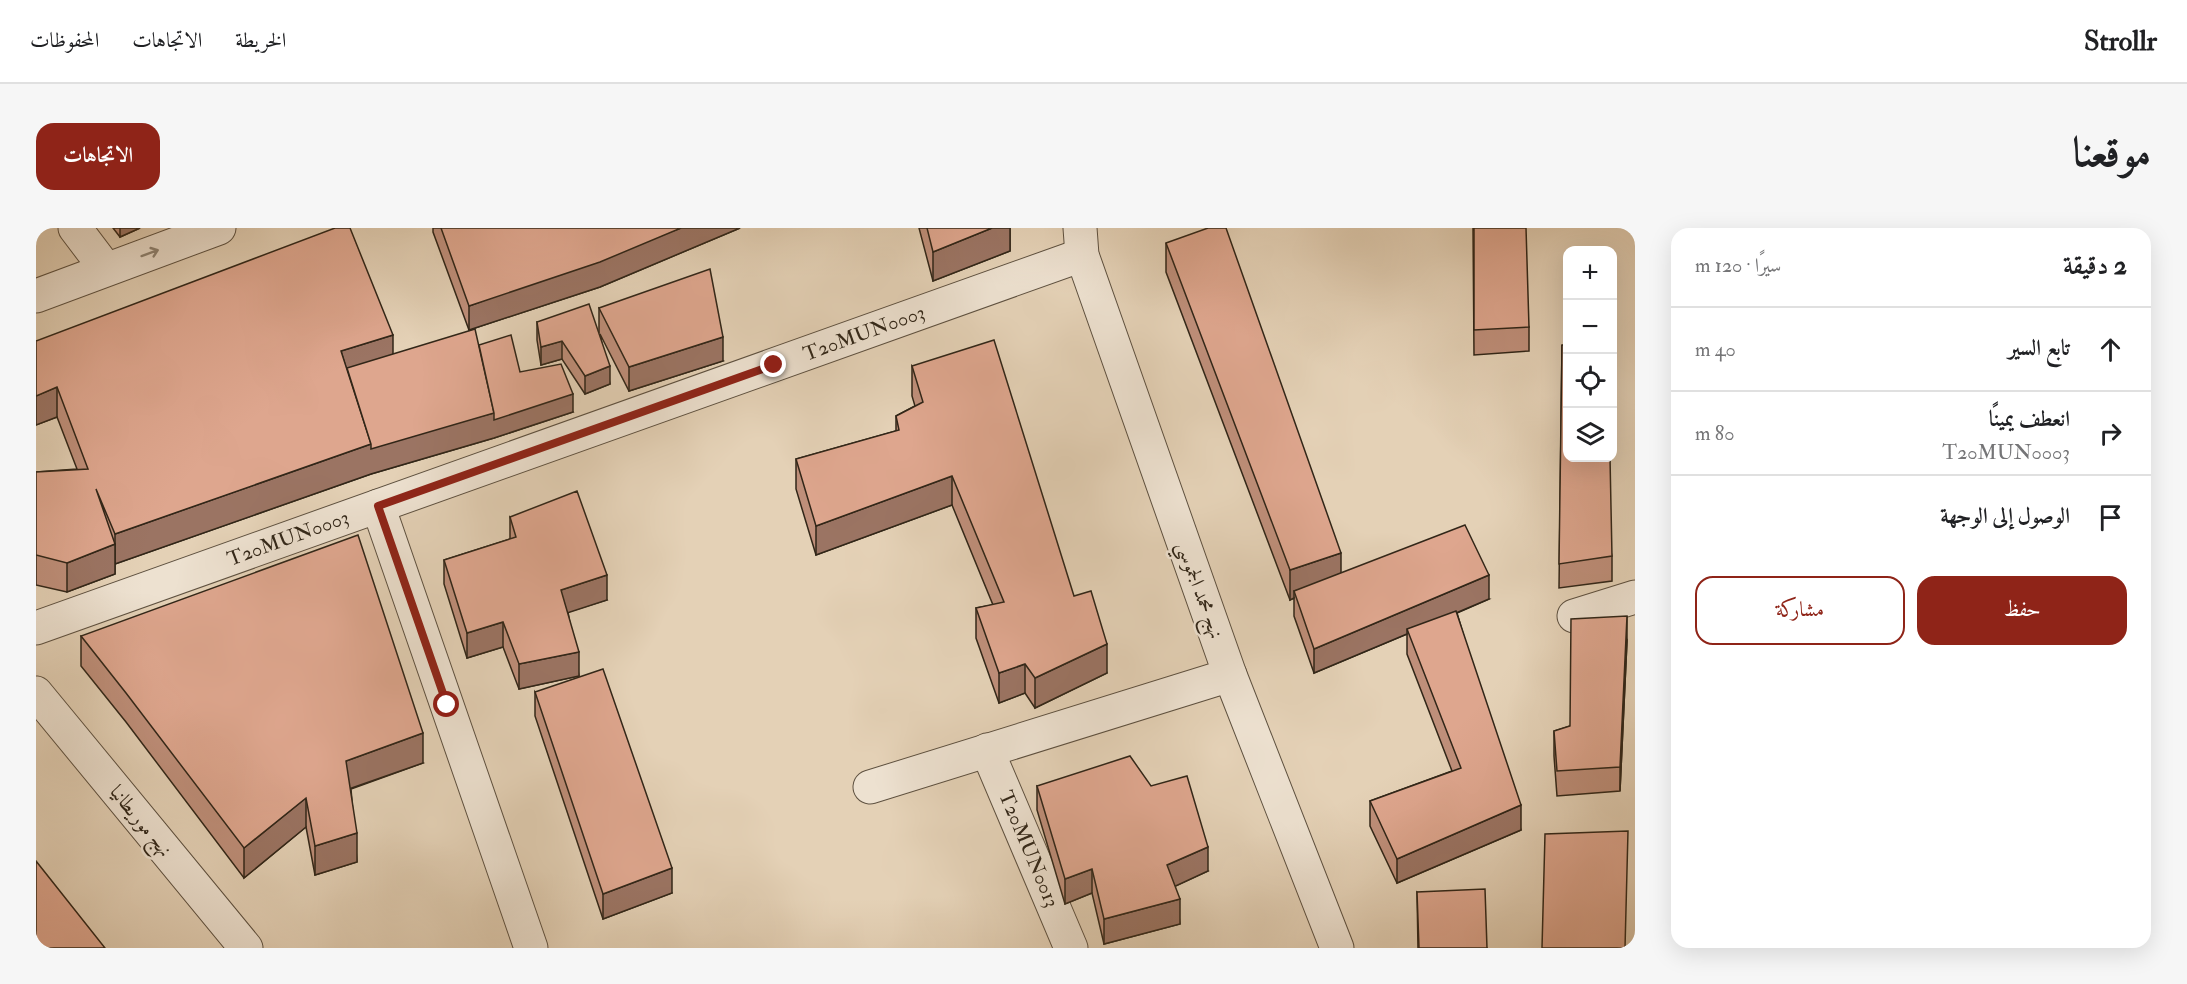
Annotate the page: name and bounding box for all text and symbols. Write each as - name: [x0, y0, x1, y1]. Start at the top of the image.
- text: Strollr: [2084, 24, 2157, 59]
- text: المحفوظات: [30, 27, 99, 54]
- text: الاتجاهات: [132, 27, 202, 54]
- text: الخريطة: [235, 27, 286, 54]
- button: الاتجاهات: [36, 123, 160, 190]
- text: موقعنا: [2073, 127, 2151, 179]
- map controls: [1563, 246, 1617, 462]
- button: +: [1563, 246, 1617, 300]
- one-way arrow: [140, 247, 159, 258]
- text: 2 دقيقة: [2063, 250, 2127, 282]
- text: سيرًا · 120 m: [1695, 253, 1781, 278]
- street label: T20MUN0003: [800, 299, 928, 367]
- button: −: [1563, 300, 1617, 354]
- icon: ahead: [2094, 333, 2127, 366]
- text: تابع السير: [2008, 334, 2070, 362]
- text: 40 m: [1695, 337, 1736, 362]
- route end: [760, 351, 786, 377]
- button: locate: [1563, 354, 1617, 408]
- text: انعطف يمينًا: [1989, 405, 2070, 433]
- button: layers: [1563, 408, 1617, 462]
- icon: right: [2094, 417, 2127, 450]
- text: 80 m: [1695, 421, 1734, 446]
- text: T20MUN0003: [1942, 440, 2070, 465]
- icon: arrive: [2094, 501, 2127, 534]
- text: الوصول إلى الوجهة: [1940, 502, 2070, 530]
- street label: T20MUN0003: [224, 504, 352, 572]
- street label: نهج محمد الجموسي: [1165, 538, 1229, 644]
- button: مشاركة: [1695, 576, 1905, 645]
- button: حفظ: [1917, 576, 2127, 645]
- route start: [433, 691, 459, 717]
- street label: نهج موريطانيا: [100, 780, 178, 865]
- street label: T20MUN0013: [993, 787, 1065, 911]

